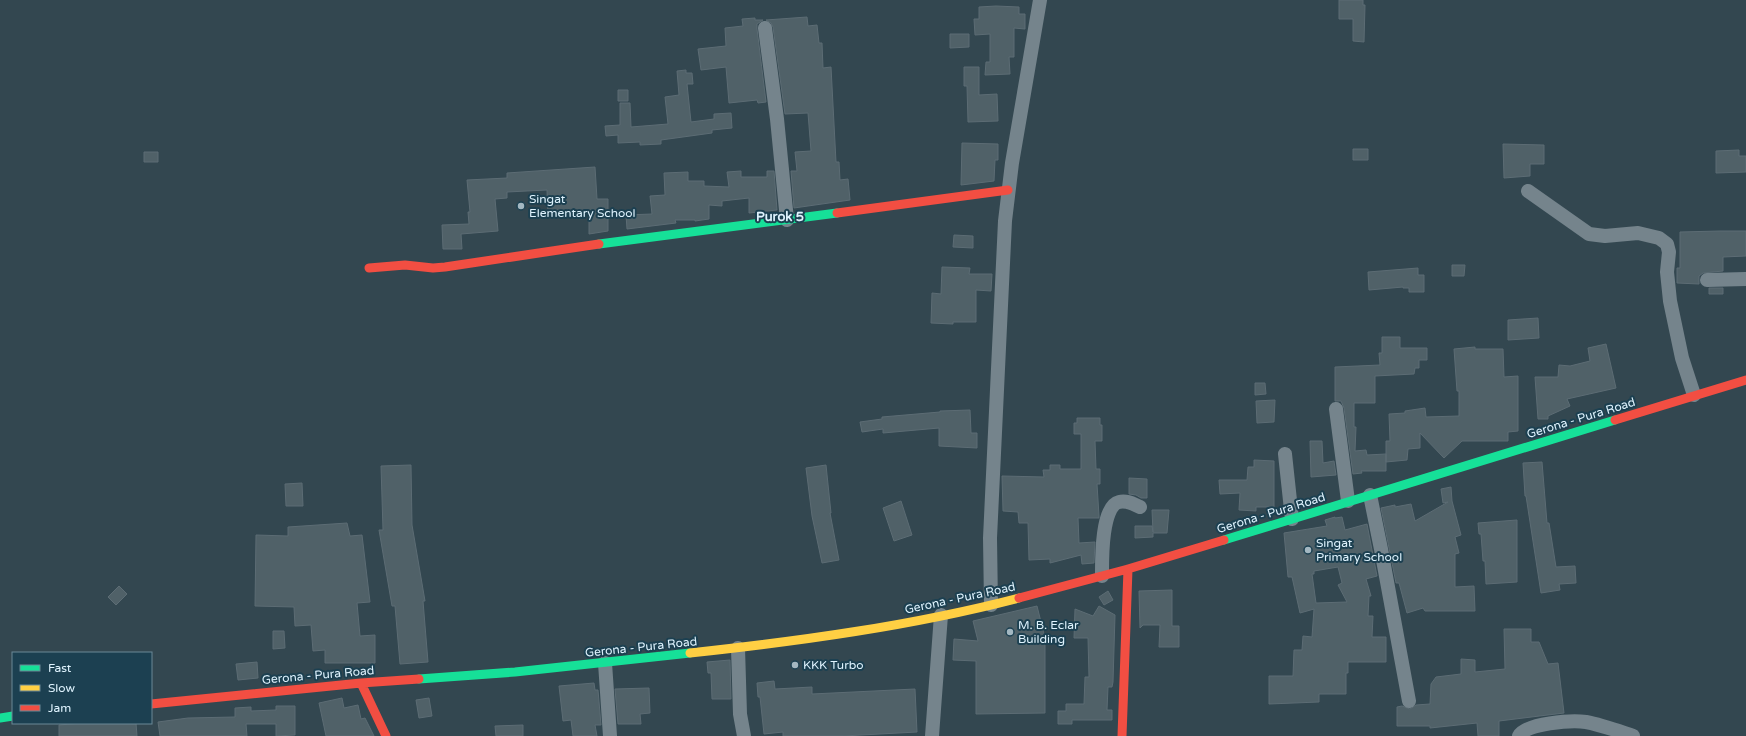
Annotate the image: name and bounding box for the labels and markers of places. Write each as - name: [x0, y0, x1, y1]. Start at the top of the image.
- place label: Singat Elementary School: [529, 192, 636, 220]
- marker: Singat Elementary School: [516, 201, 526, 211]
- place label: Singat Primary School: [1316, 536, 1402, 564]
- marker: Singat Primary School: [1303, 545, 1313, 555]
- place label: M. B. Eclar Building: [1018, 618, 1079, 646]
- marker: M. B. Eclar Building: [1005, 627, 1015, 637]
- place label: KKK Turbo: [803, 658, 864, 672]
- marker: KKK Turbo: [790, 660, 800, 670]

